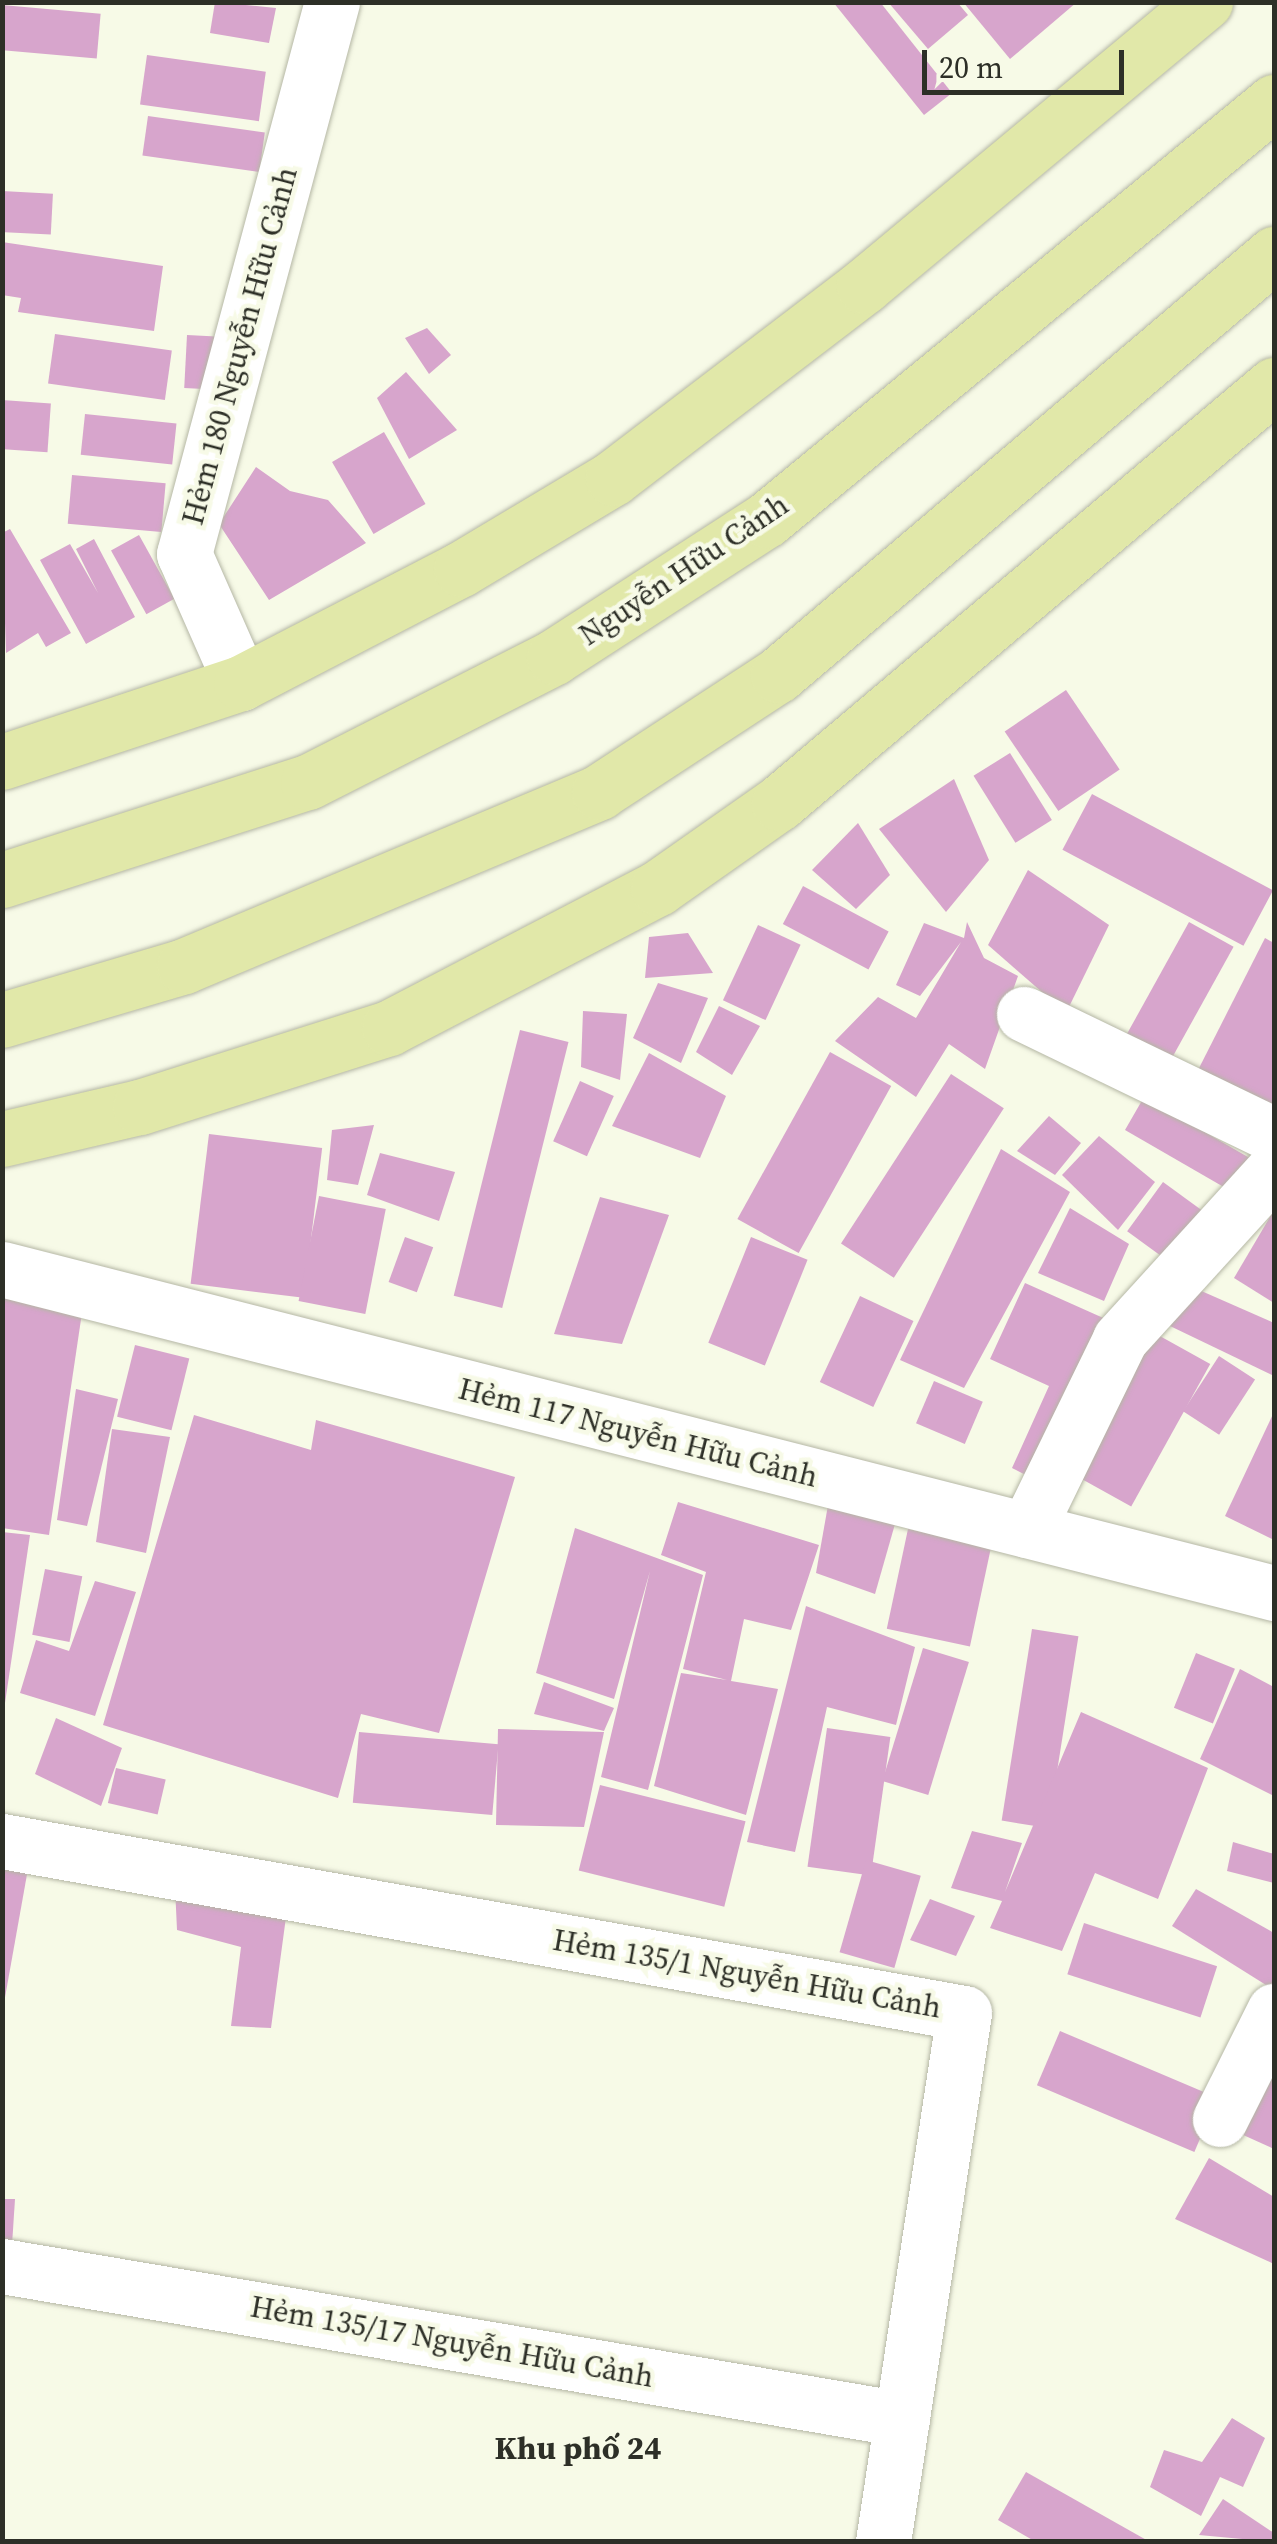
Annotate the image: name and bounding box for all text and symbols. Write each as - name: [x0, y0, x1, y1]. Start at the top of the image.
- scale bar: [927, 30, 1130, 92]
- text: 20 m: [939, 47, 1003, 88]
- street label: Hẻm 180 Nguyễn Hữu Cảnh: [175, 163, 305, 529]
- street label: Nguyễn Hữu Cảnh: [573, 487, 795, 653]
- street label: Hẻm 117 Nguyễn Hữu Cảnh: [455, 1371, 821, 1495]
- street label: Hẻm 135/1 Nguyễn Hữu Cảnh: [550, 1922, 944, 2026]
- street label: Hẻm 135/17 Nguyễn Hữu Cảnh: [248, 2289, 656, 2395]
- district label: Khu phố 24: [495, 2429, 661, 2467]

